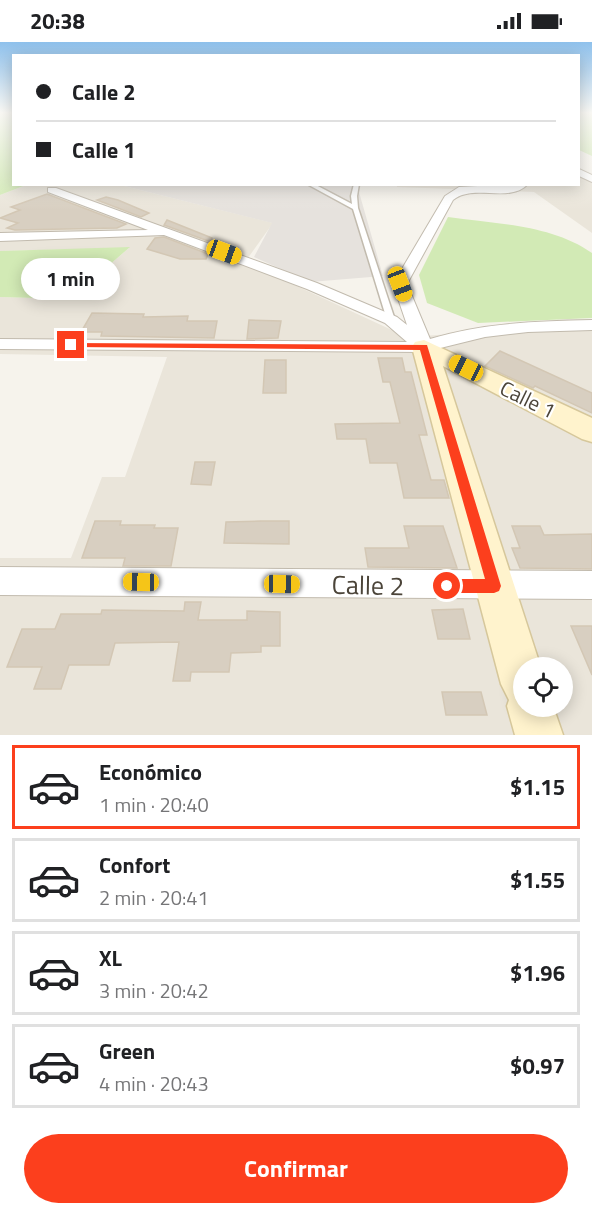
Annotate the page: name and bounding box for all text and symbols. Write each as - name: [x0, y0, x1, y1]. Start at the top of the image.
- text: 20:38: [30, 4, 85, 38]
- text: Calle 2: [72, 75, 135, 109]
- text: Calle 1: [72, 133, 135, 167]
- car: [204, 237, 244, 267]
- callout: 1 min: [22, 258, 121, 300]
- text: 1 min: [46, 263, 95, 294]
- car: [385, 264, 415, 304]
- route end: [57, 331, 84, 358]
- car: [446, 352, 486, 384]
- street label: Calle 1: [495, 372, 561, 426]
- street label: Calle 2: [331, 565, 405, 605]
- route start: [433, 572, 460, 599]
- car: [123, 573, 159, 591]
- car: [264, 575, 300, 593]
- map controls: [513, 657, 573, 717]
- button: locate: [513, 657, 573, 717]
- text: Económico: [99, 755, 202, 789]
- icon: car: [27, 760, 81, 814]
- text: $1.15: [510, 770, 565, 804]
- text: 1 min · 20:40: [99, 789, 209, 820]
- text: Confort: [99, 848, 170, 882]
- icon: car: [27, 853, 81, 907]
- text: $1.55: [510, 863, 565, 897]
- text: 2 min · 20:41: [99, 882, 209, 913]
- text: XL: [99, 941, 122, 975]
- icon: car: [27, 946, 81, 1000]
- text: $1.96: [510, 956, 565, 990]
- text: 3 min · 20:42: [99, 975, 209, 1006]
- text: Green: [99, 1034, 155, 1068]
- icon: car: [27, 1039, 81, 1093]
- text: $0.97: [510, 1049, 565, 1083]
- text: 4 min · 20:43: [99, 1068, 209, 1099]
- button: Confirmar: [24, 1134, 568, 1203]

